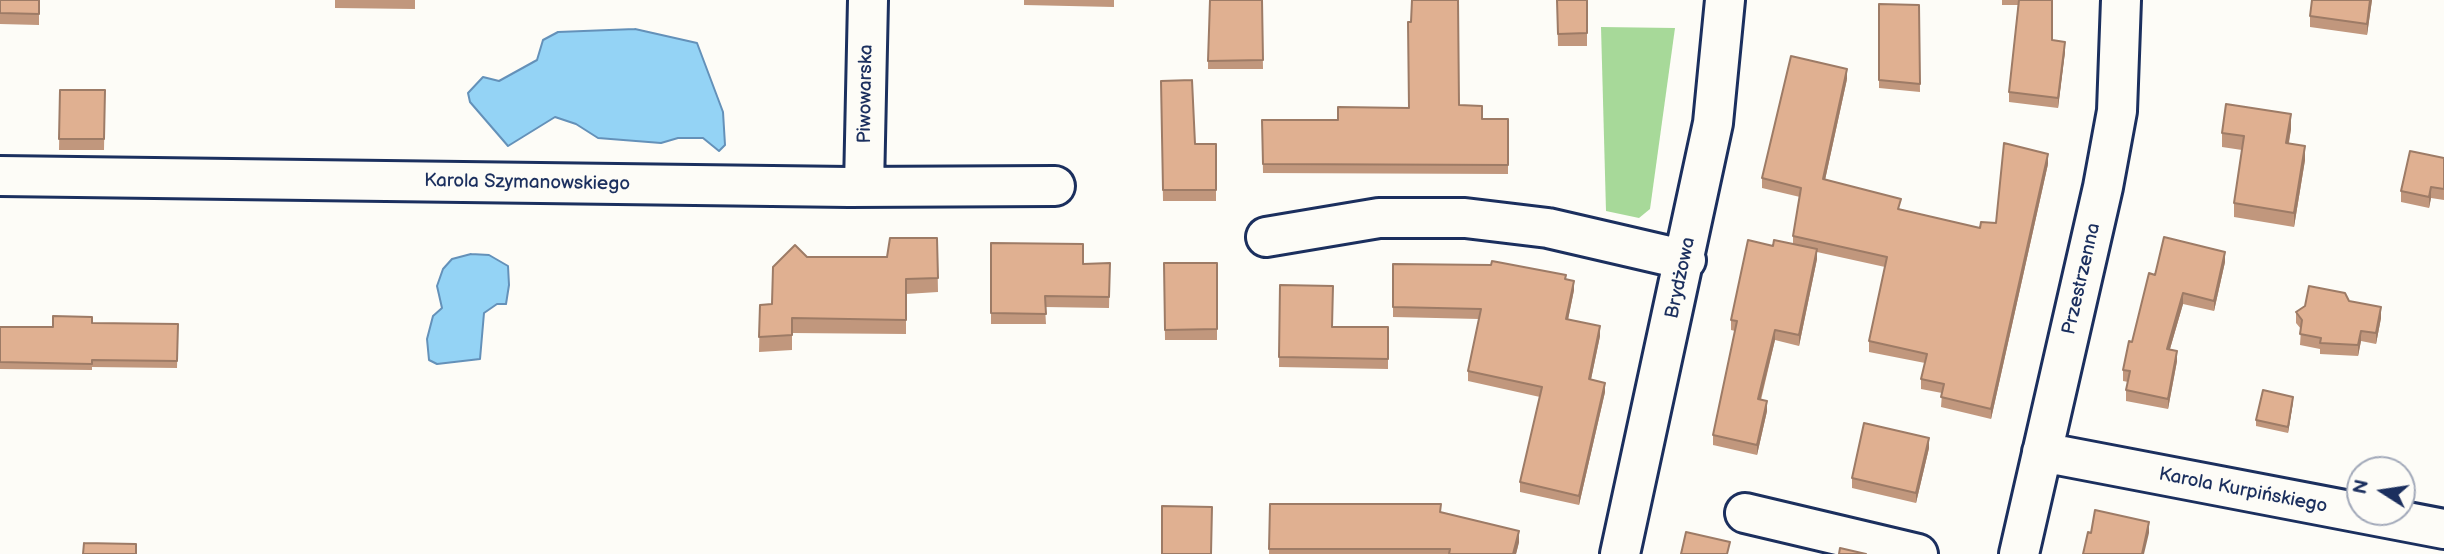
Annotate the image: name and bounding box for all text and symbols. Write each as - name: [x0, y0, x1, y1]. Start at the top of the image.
- street label: Piwowarska: [854, 44, 878, 144]
- street label: Karola Szymanowskiego: [424, 170, 630, 196]
- street label: Przestrzenna: [2058, 221, 2106, 337]
- street label: Brydżowa: [1661, 235, 1701, 321]
- north arrow: [2346, 456, 2416, 526]
- street label: Karola Kurpińskiego: [2157, 463, 2329, 519]
- text: N: [2349, 478, 2375, 496]

